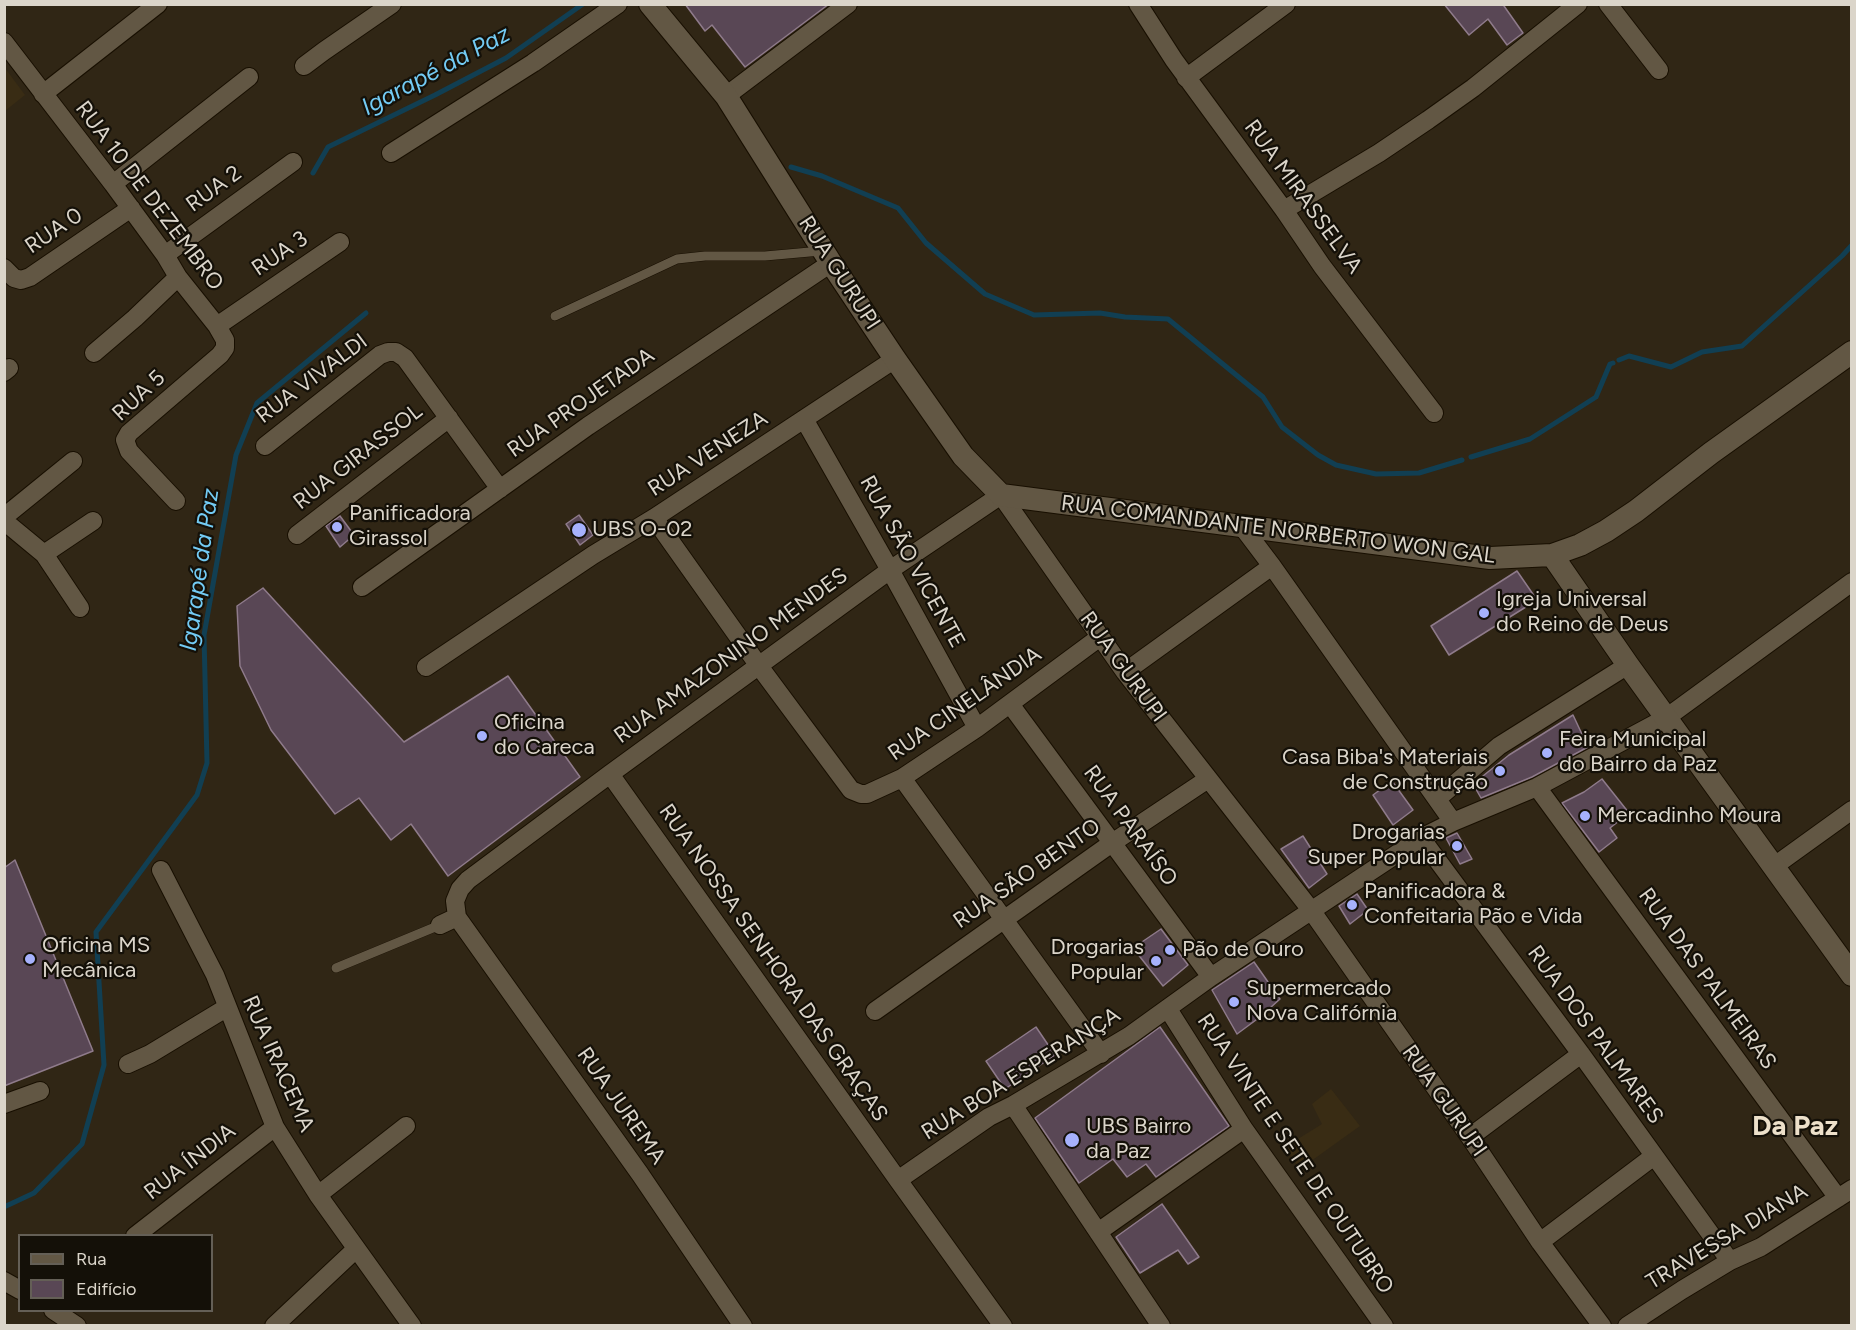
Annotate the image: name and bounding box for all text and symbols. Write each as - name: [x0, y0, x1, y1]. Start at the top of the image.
- water label: Igarapé da Paz: [357, 20, 515, 122]
- street label: RUA 10 DE DEZEMBRO: [69, 96, 229, 296]
- street label: RUA MIRASSELVA: [1238, 115, 1368, 279]
- street label: RUA 2: [181, 160, 247, 218]
- street label: RUA 0: [20, 202, 88, 260]
- street label: RUA GURUPI: [793, 211, 885, 335]
- street label: RUA 3: [247, 226, 313, 282]
- street label: RUA VIVALDI: [251, 329, 373, 429]
- street label: RUA PROJETADA: [503, 343, 659, 463]
- street label: RUA 5: [107, 365, 171, 427]
- street label: RUA GIRASSOL: [288, 399, 428, 515]
- street label: RUA VENEZA: [643, 406, 773, 502]
- street label: RUA SÃO VICENTE: [854, 471, 970, 653]
- water label: Igarapé da Paz: [174, 487, 226, 653]
- street label: RUA COMANDANTE NORBERTO WON GAL: [1060, 490, 1496, 570]
- place label: Panificadora Girassol: [349, 501, 471, 552]
- place label: UBS O-02: [592, 517, 693, 543]
- marker: Panificadora Girassol: [330, 520, 344, 534]
- marker: UBS O-02: [570, 521, 588, 539]
- street label: RUA AMAZONINO MENDES: [609, 562, 853, 750]
- place label: Igreja Universal do Reino de Deus: [1496, 587, 1668, 638]
- marker: Igreja Universal do Reino de Deus: [1477, 606, 1491, 620]
- street label: RUA GURUPI: [1074, 607, 1172, 727]
- street label: RUA CINELÂNDIA: [883, 641, 1047, 767]
- place label: Oficina do Careca: [494, 710, 595, 762]
- place label: Feira Municipal do Bairro da Paz: [1559, 727, 1717, 778]
- marker: Oficina do Careca: [475, 729, 489, 743]
- place label: Casa Biba's Materiais de Construção: [1282, 745, 1488, 796]
- marker: Feira Municipal do Bairro da Paz: [1540, 746, 1554, 760]
- street label: RUA PARAÍSO: [1077, 761, 1183, 891]
- marker: Casa Biba's Materiais de Construção: [1493, 764, 1507, 778]
- street label: RUA NOSSA SENHORA DAS GRAÇAS: [653, 799, 893, 1127]
- place label: Mercadinho Moura: [1597, 803, 1781, 829]
- marker: Mercadinho Moura: [1578, 809, 1592, 823]
- street label: RUA SÃO BENTO: [948, 813, 1106, 935]
- place label: Drogarias Super Popular: [1307, 820, 1445, 872]
- marker: Drogarias Super Popular: [1450, 839, 1464, 853]
- place label: Panificadora & Confeitaria Pão e Vida: [1364, 879, 1583, 930]
- street label: RUA DAS PALMEIRAS: [1632, 883, 1782, 1075]
- marker: Panificadora & Confeitaria Pão e Vida: [1345, 898, 1359, 912]
- place label: Oficina MS Mecânica: [42, 933, 150, 984]
- place label: Drogarias Popular: [1051, 935, 1144, 986]
- place label: Pão de Ouro: [1182, 937, 1304, 963]
- street label: RUA DOS PALMARES: [1522, 941, 1668, 1129]
- marker: Pão de Ouro: [1163, 943, 1177, 957]
- marker: Oficina MS Mecânica: [23, 952, 37, 966]
- marker: Drogarias Popular: [1149, 954, 1163, 968]
- place label: Supermercado Nova Califórnia: [1246, 976, 1397, 1028]
- street label: RUA IRACEMA: [236, 992, 320, 1136]
- marker: Supermercado Nova Califórnia: [1227, 995, 1241, 1009]
- street label: RUA BOA ESPERANÇA: [917, 1002, 1125, 1146]
- street label: RUA VINTE E SETE DE OUTUBRO: [1191, 1009, 1399, 1299]
- street label: RUA GURUPI: [1396, 1040, 1492, 1162]
- street label: RUA JUREMA: [571, 1042, 671, 1170]
- district label: Da Paz: [1752, 1110, 1838, 1144]
- place label: UBS Bairro da Paz: [1086, 1114, 1191, 1166]
- street label: RUA ÍNDIA: [139, 1118, 241, 1206]
- marker: UBS Bairro da Paz: [1063, 1131, 1081, 1149]
- street label: TRAVESSA DIANA: [1642, 1178, 1812, 1296]
- legend: [18, 1234, 213, 1312]
- text: Rua: [76, 1248, 107, 1270]
- text: Edifício: [76, 1278, 137, 1300]

